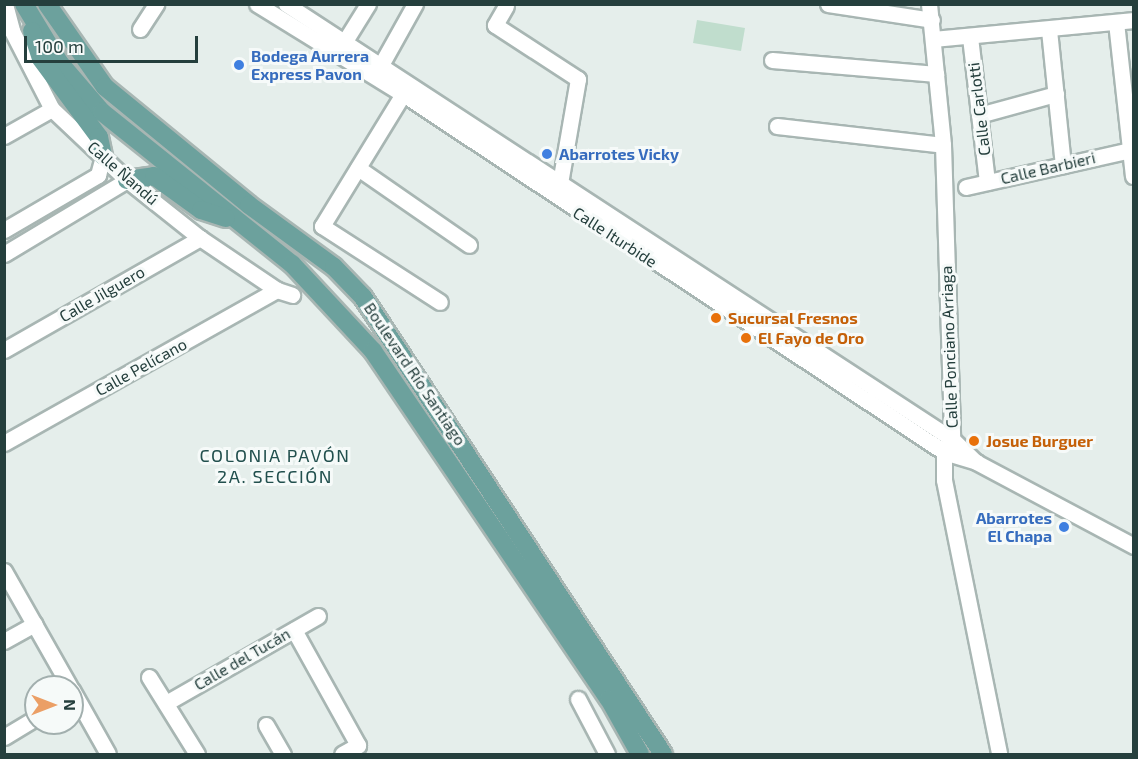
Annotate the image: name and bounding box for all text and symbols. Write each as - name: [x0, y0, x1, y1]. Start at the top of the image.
- scale bar: [27, 24, 201, 62]
- text: 100 m: [35, 35, 84, 57]
- place label: Bodega Aurrera Express Pavon: [251, 46, 369, 84]
- marker: Bodega Aurrera Express Pavon: [232, 58, 246, 72]
- street label: Calle Carlotti: [964, 61, 994, 157]
- street label: Calle Ñandú: [84, 137, 162, 209]
- place label: Abarrotes Vicky: [559, 144, 679, 164]
- marker: Abarrotes Vicky: [540, 147, 554, 161]
- street label: Calle Barbieri: [999, 148, 1097, 188]
- street label: Calle Iturbide: [569, 203, 661, 271]
- street label: Calle Jilguero: [56, 262, 148, 326]
- street label: Calle Ponciano Arriaga: [937, 265, 961, 429]
- street label: Boulevard Río Santiago: [360, 299, 470, 449]
- place label: Sucursal Fresnos: [728, 308, 858, 328]
- marker: Sucursal Fresnos: [709, 311, 723, 325]
- place label: El Fayo de Oro: [758, 328, 865, 348]
- marker: El Fayo de Oro: [739, 331, 753, 345]
- street label: Calle Pelícano: [92, 334, 190, 400]
- place label: Josue Burguer: [986, 431, 1093, 451]
- marker: Josue Burguer: [967, 434, 981, 448]
- district label: COLONIA PAVÓN 2A. SECCIÓN: [199, 445, 351, 488]
- place label: Abarrotes El Chapa: [976, 508, 1052, 546]
- marker: Abarrotes El Chapa: [1057, 520, 1071, 534]
- street label: Calle del Tucán: [190, 624, 294, 694]
- north arrow: [24, 675, 84, 735]
- text: N: [61, 699, 80, 711]

